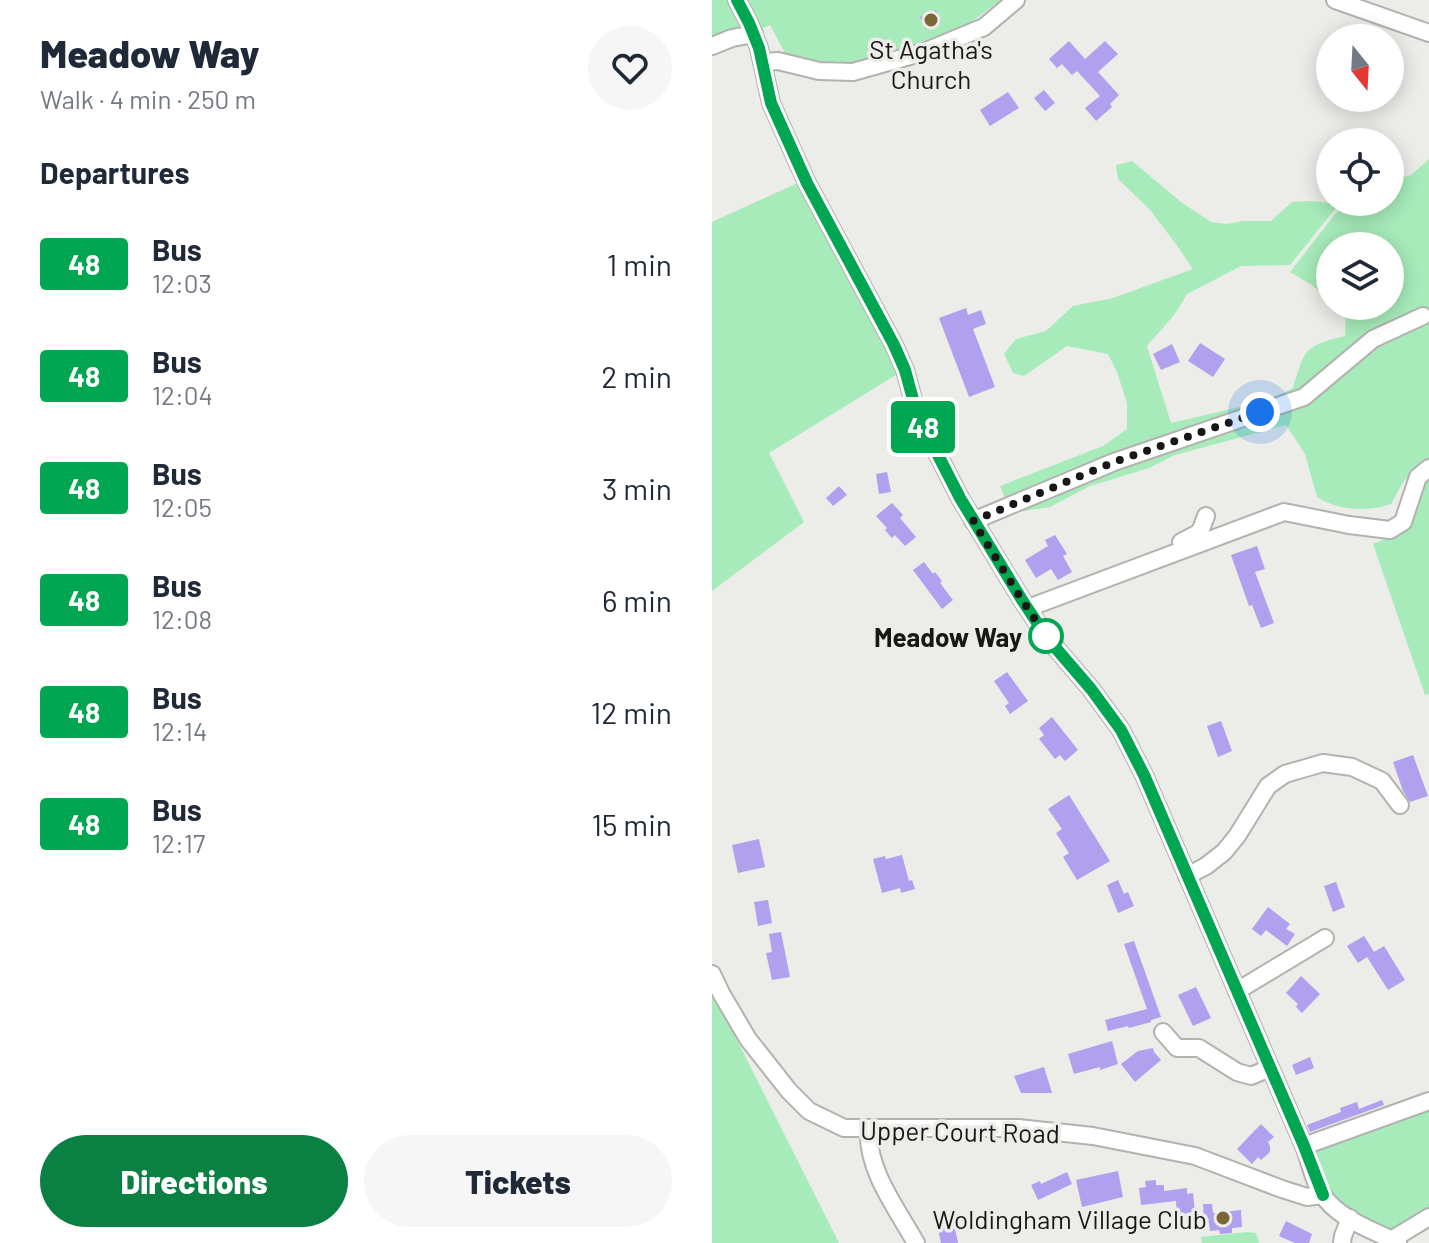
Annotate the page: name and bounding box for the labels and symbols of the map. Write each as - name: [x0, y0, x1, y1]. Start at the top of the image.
- marker: St Agatha's Church: [922, 11, 940, 29]
- north arrow: [1316, 24, 1404, 112]
- place label: St Agatha's Church: [869, 33, 993, 94]
- your location: [1240, 392, 1280, 432]
- line badge: 48: [887, 401, 959, 453]
- marker: Meadow Way: [1029, 619, 1063, 653]
- place label: Meadow Way: [874, 621, 1022, 652]
- street label: Upper Court Road: [860, 1114, 1060, 1148]
- place label: Woldingham Village Club: [932, 1203, 1207, 1234]
- marker: Woldingham Village Club: [1214, 1209, 1232, 1227]

